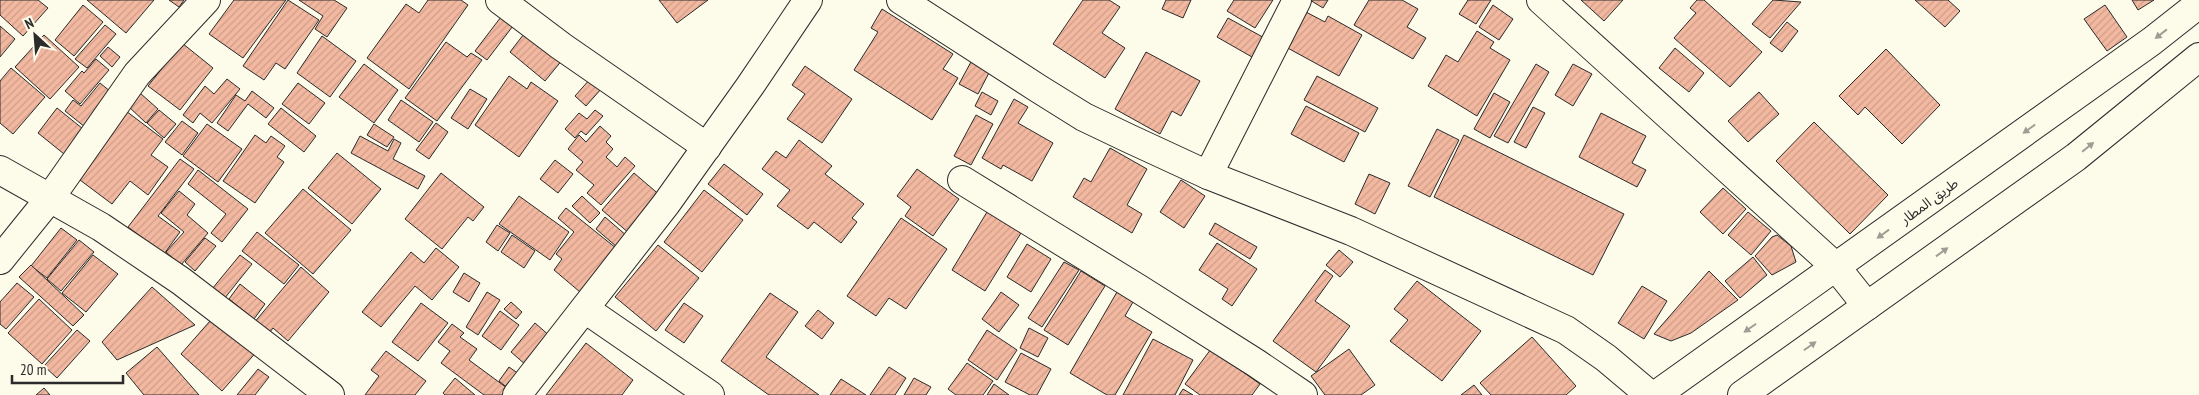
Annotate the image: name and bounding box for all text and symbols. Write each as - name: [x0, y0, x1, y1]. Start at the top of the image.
- north arrow: [10, 10, 60, 60]
- text: N: [22, 14, 37, 33]
- one-way arrow: [2155, 28, 2168, 39]
- one-way arrow: [2022, 124, 2036, 134]
- one-way arrow: [2081, 141, 2094, 152]
- street label: طريق المطار: [1896, 174, 1962, 229]
- one-way arrow: [1876, 228, 1889, 238]
- one-way arrow: [1935, 247, 1949, 257]
- one-way arrow: [1743, 323, 1757, 333]
- one-way arrow: [1803, 341, 1817, 351]
- scale bar: [12, 352, 124, 384]
- text: 20 m: [20, 360, 46, 379]

